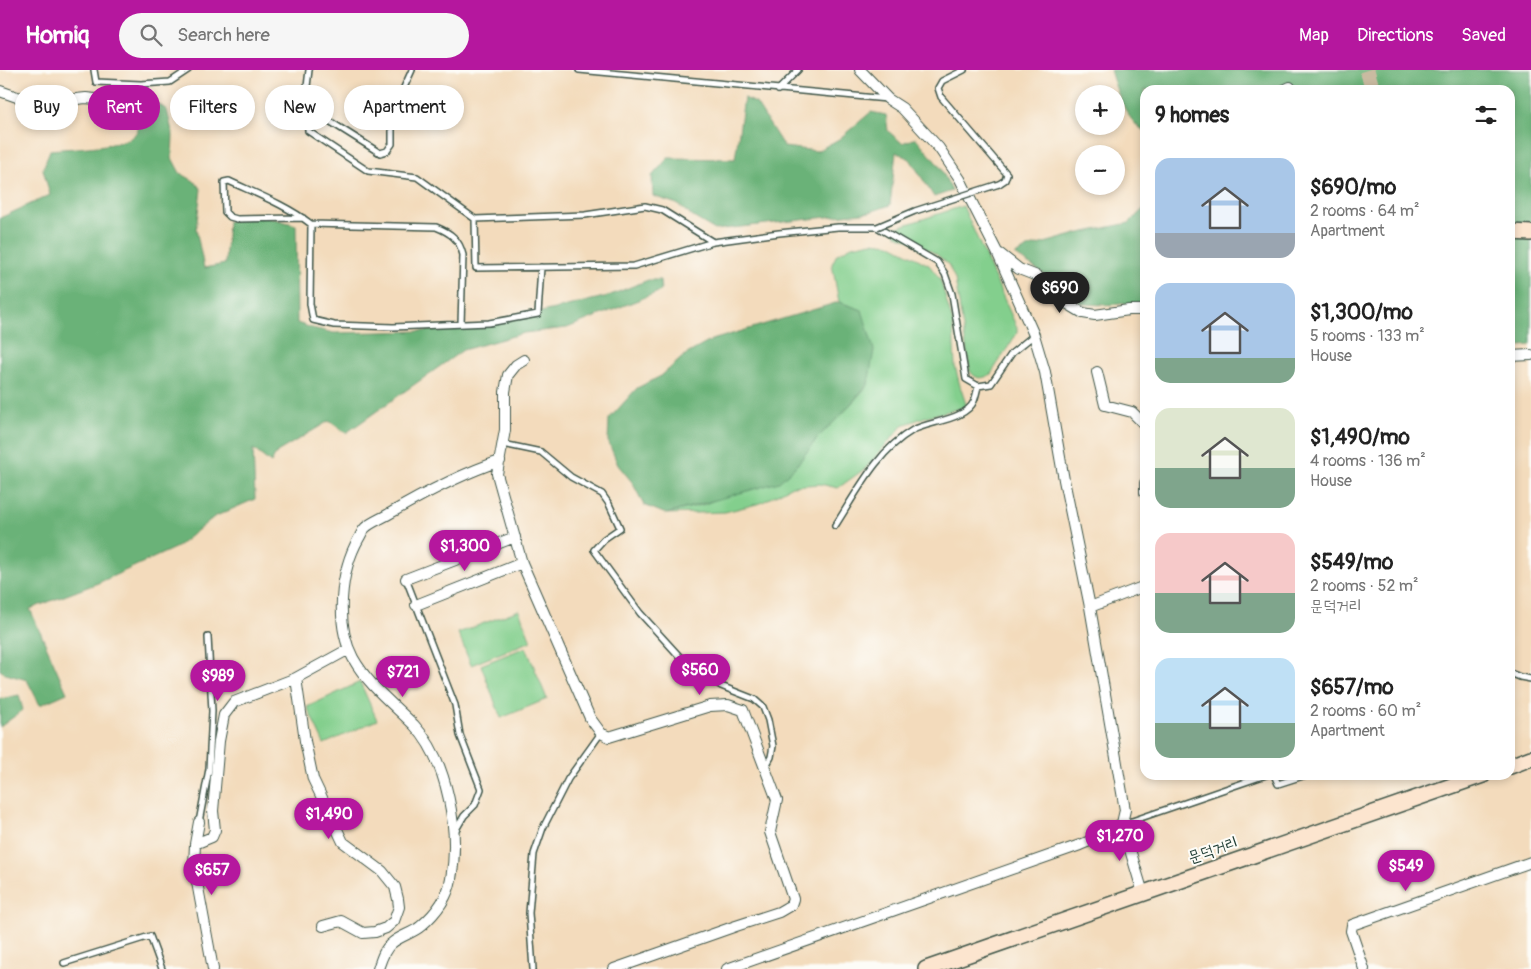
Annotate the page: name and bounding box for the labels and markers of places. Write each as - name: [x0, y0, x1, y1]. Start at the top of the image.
- pin: $690: [1030, 272, 1090, 314]
- pin: $1,300: [424, 530, 506, 572]
- pin: $560: [670, 654, 730, 696]
- pin: $721: [373, 656, 433, 698]
- pin: $989: [188, 660, 248, 702]
- pin: $1,490: [288, 798, 370, 840]
- pin: $1,270: [1079, 820, 1161, 862]
- pin: $549: [1376, 850, 1436, 892]
- pin: $657: [182, 854, 242, 896]

